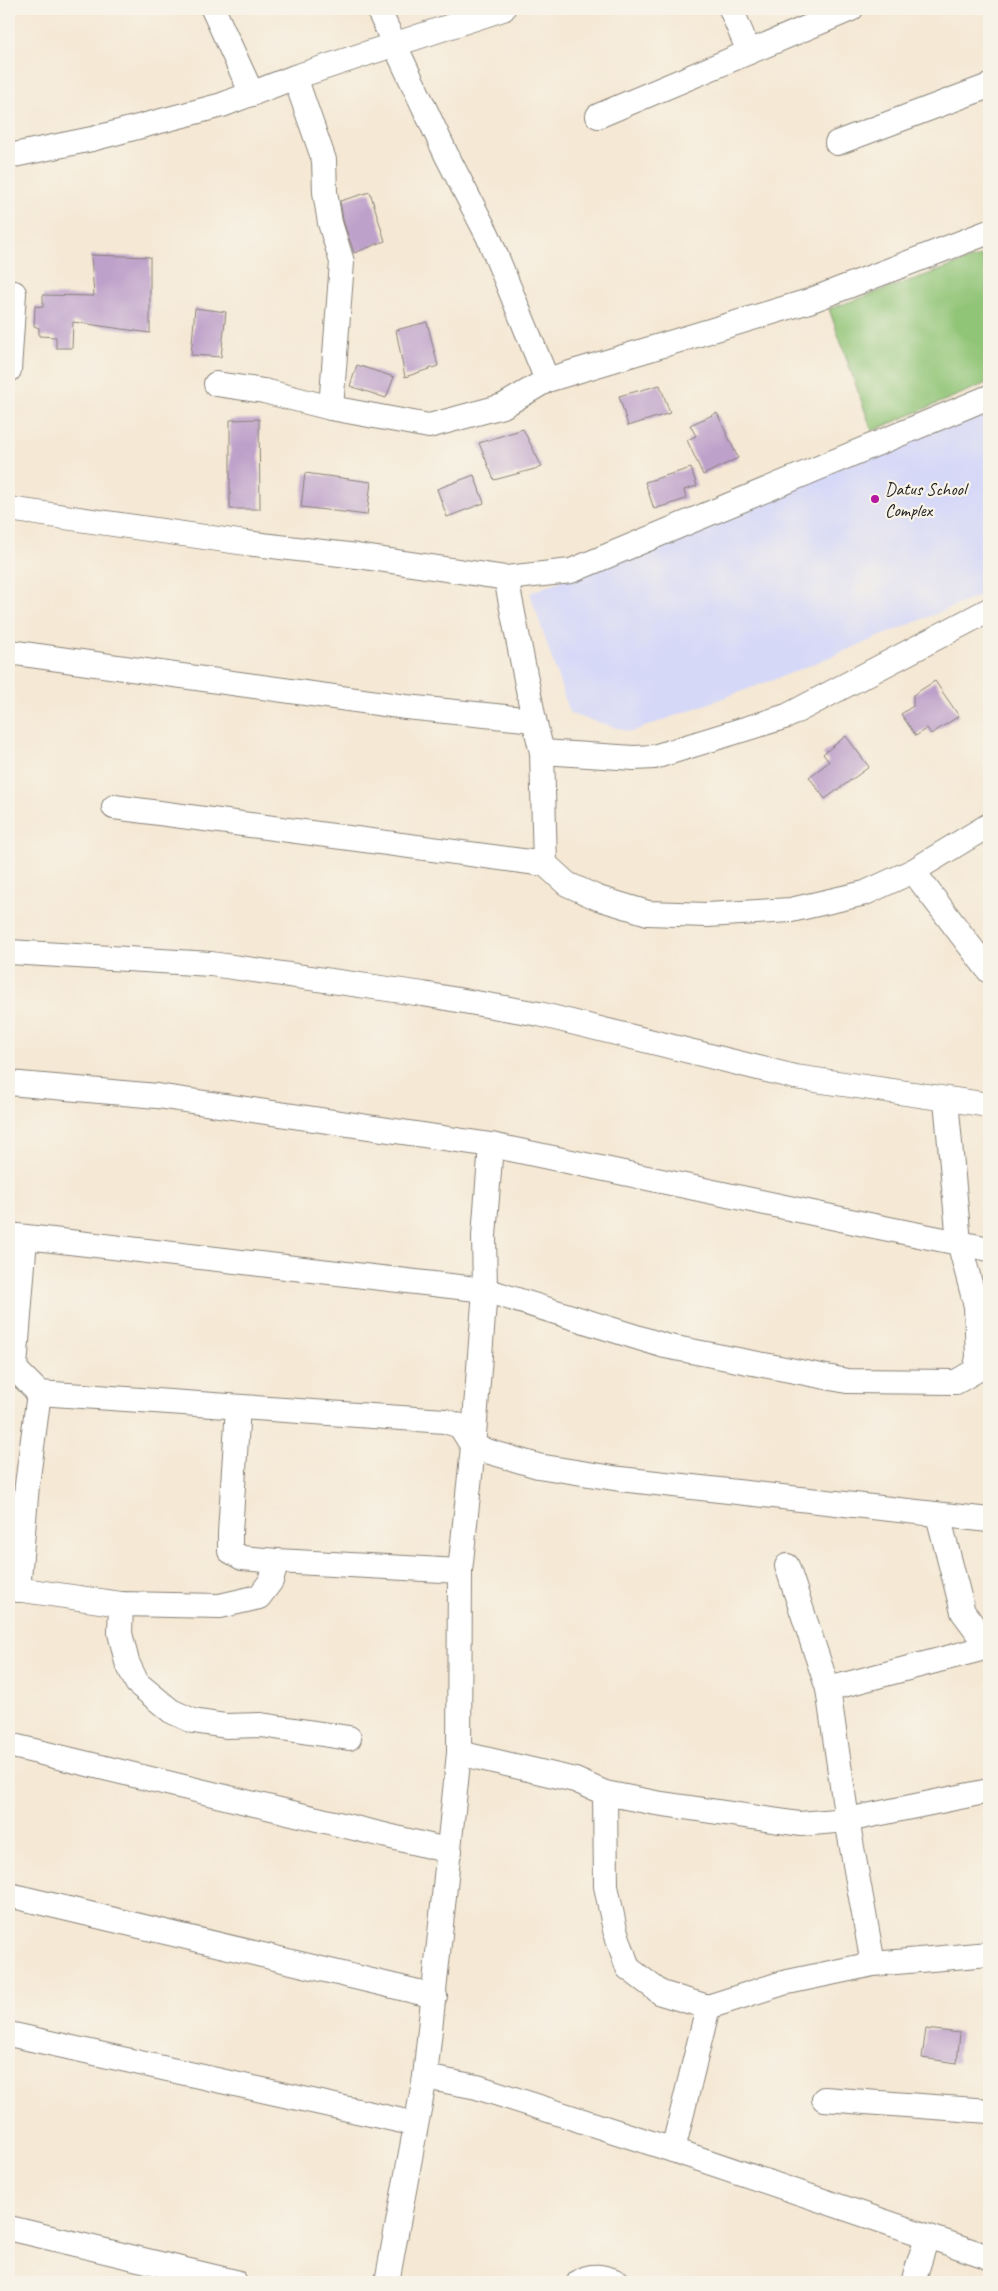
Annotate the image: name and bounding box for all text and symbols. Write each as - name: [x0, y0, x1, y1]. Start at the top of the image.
- place label: Datus School Complex: [885, 478, 969, 521]
- marker: Datus School Complex: [869, 493, 881, 505]

